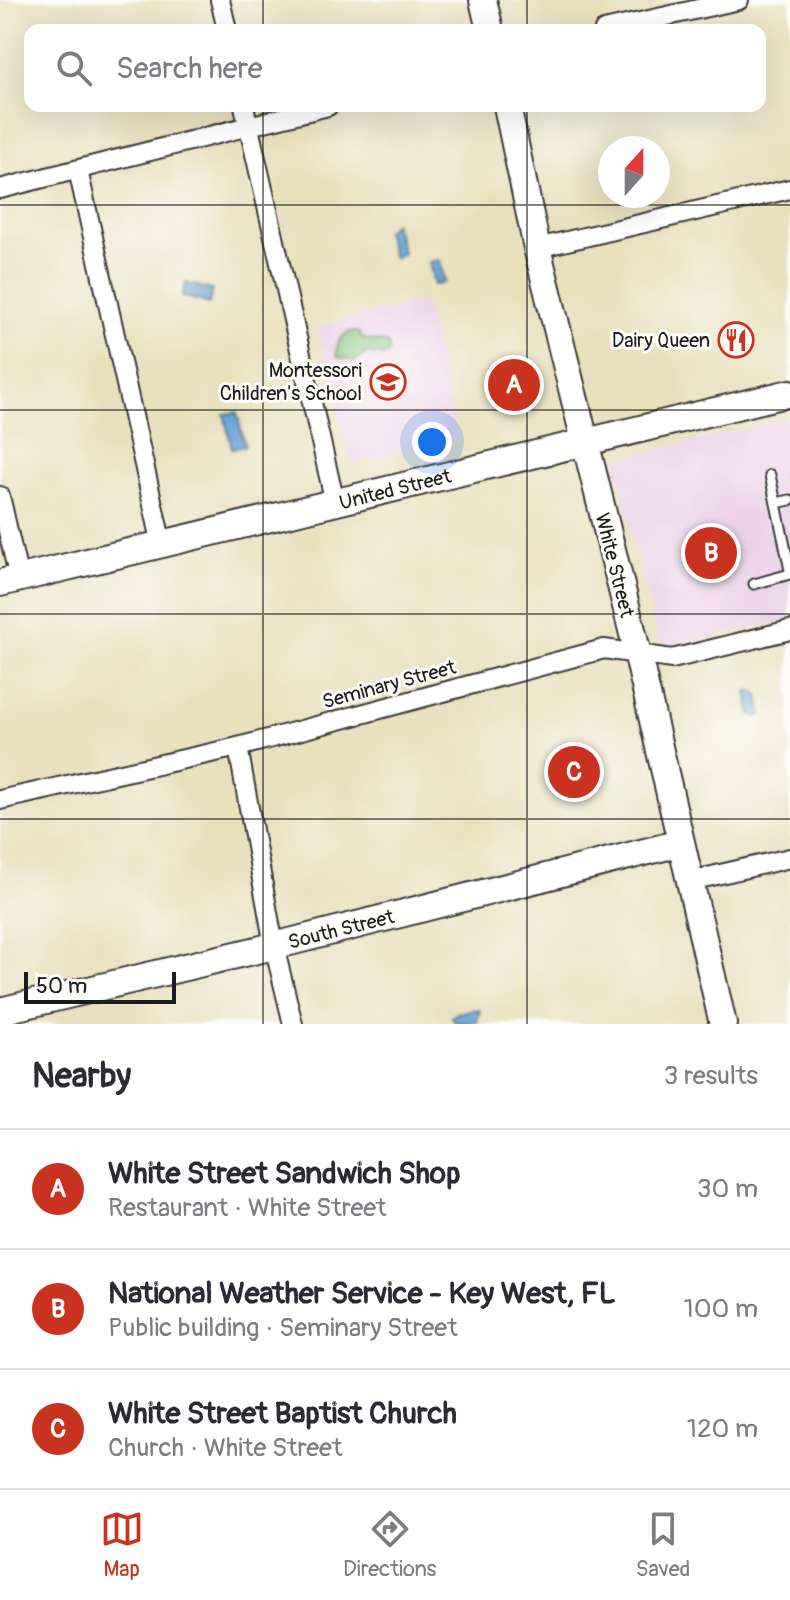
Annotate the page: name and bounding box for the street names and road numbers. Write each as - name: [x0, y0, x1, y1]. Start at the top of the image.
- street label: United Street: [337, 463, 455, 515]
- street label: White Street: [589, 510, 640, 621]
- street label: Seminary Street: [320, 654, 460, 714]
- street label: South Street: [285, 904, 398, 955]

